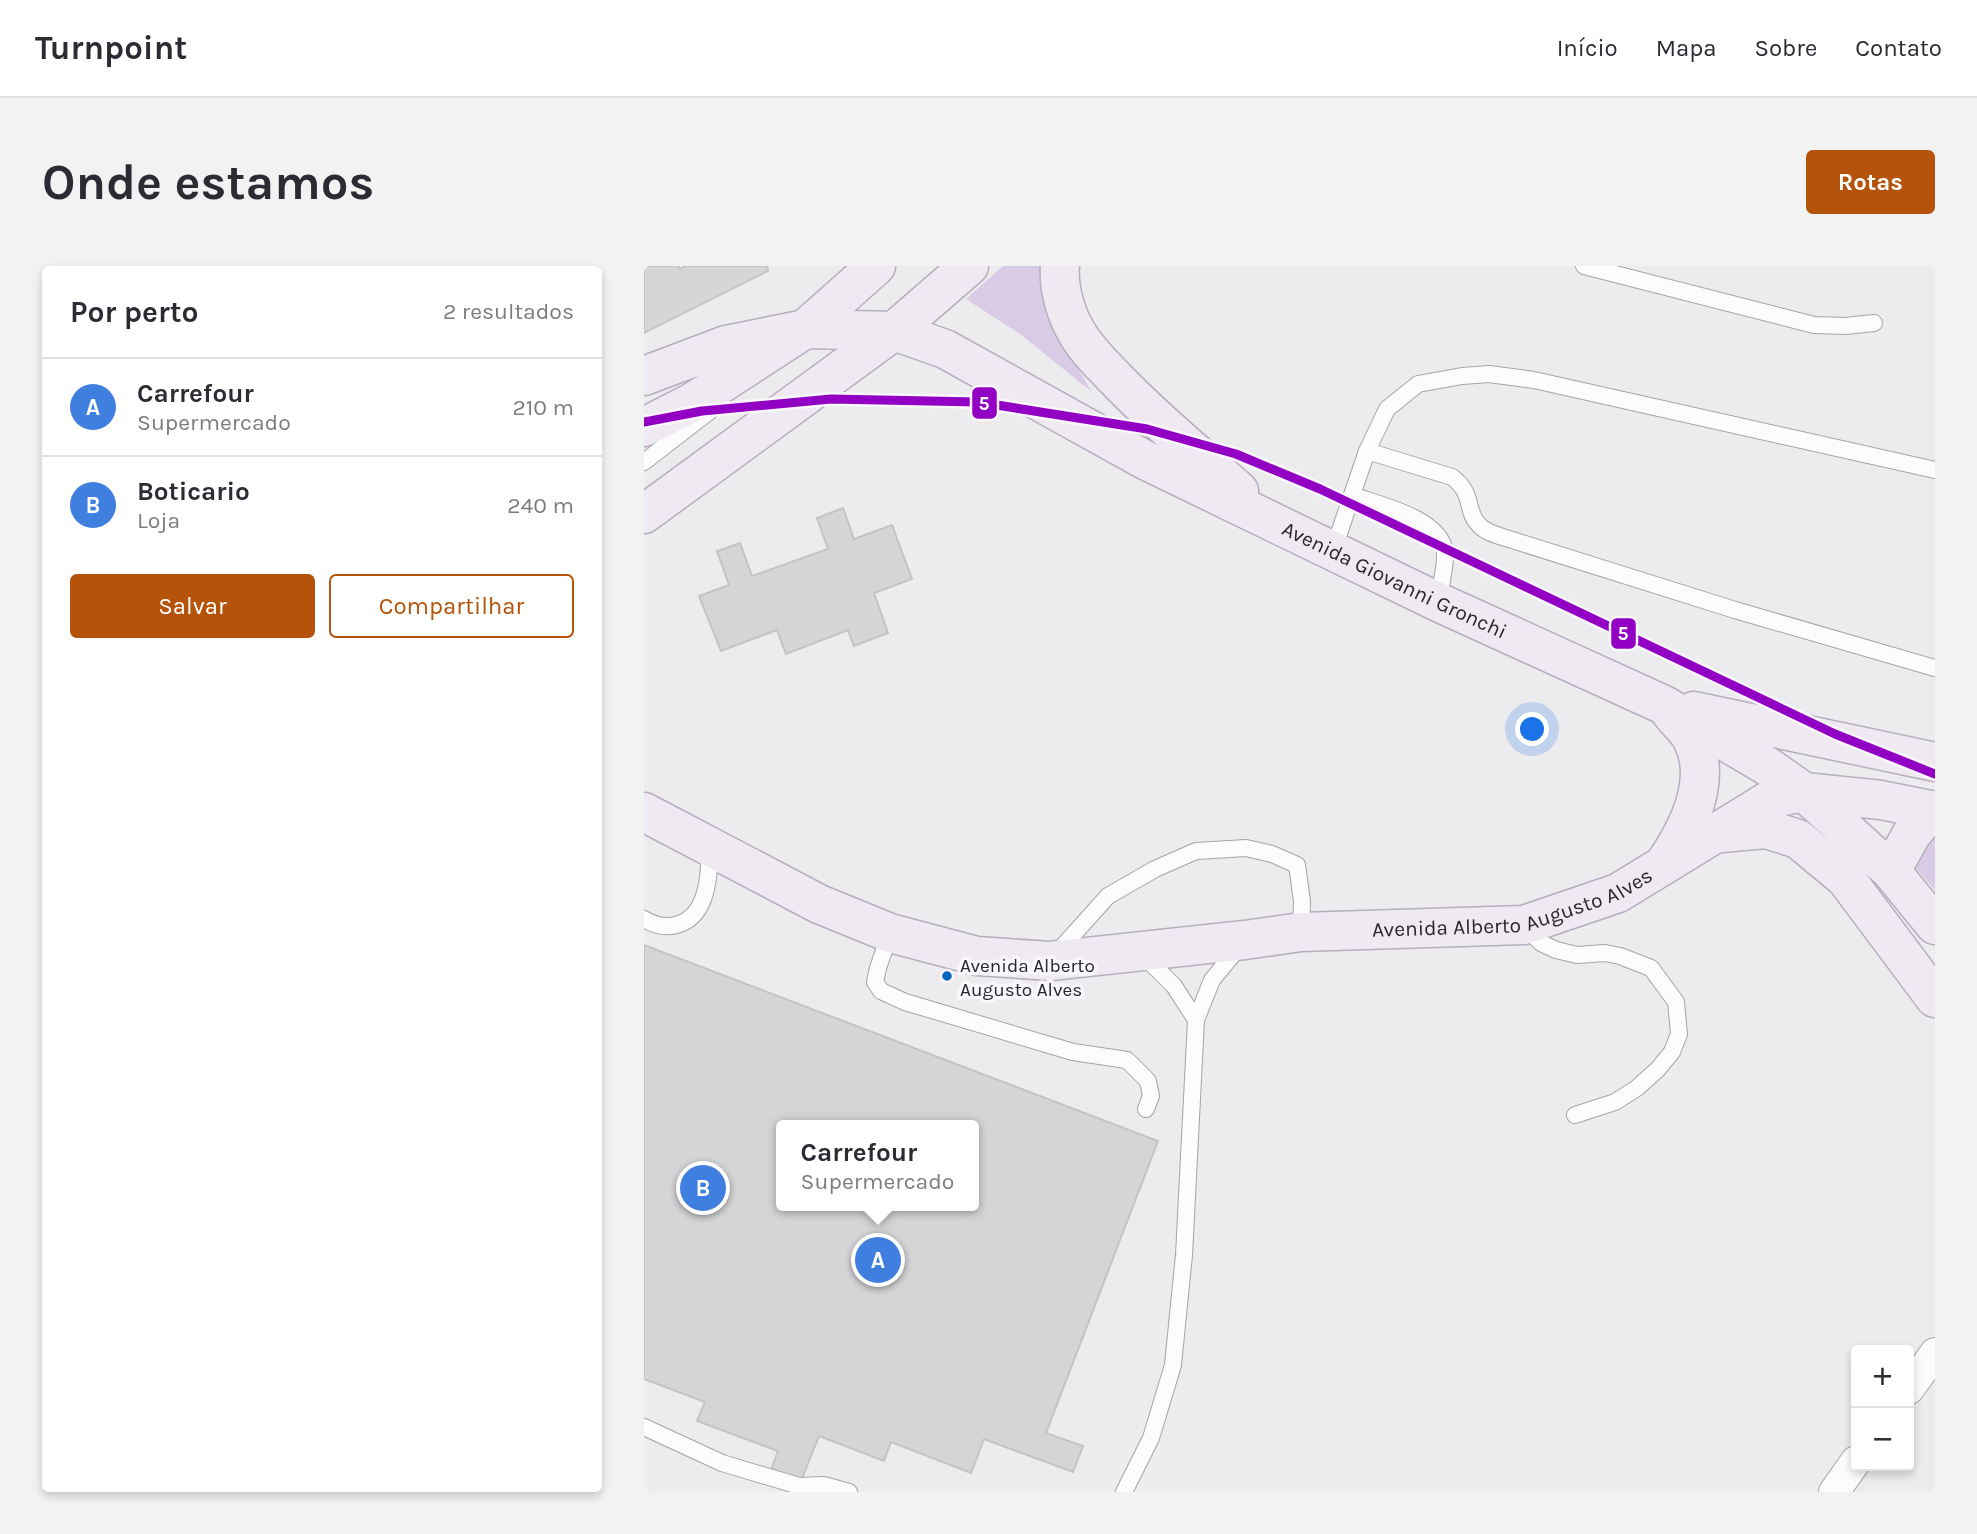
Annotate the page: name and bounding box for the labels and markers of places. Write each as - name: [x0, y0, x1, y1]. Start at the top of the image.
- place label: Avenida Alberto Augusto Alves: [960, 955, 1095, 1001]
- marker: Avenida Alberto Augusto Alves: [940, 969, 954, 983]
- pin: B: [680, 1162, 726, 1214]
- pin: A: [855, 1234, 901, 1286]

